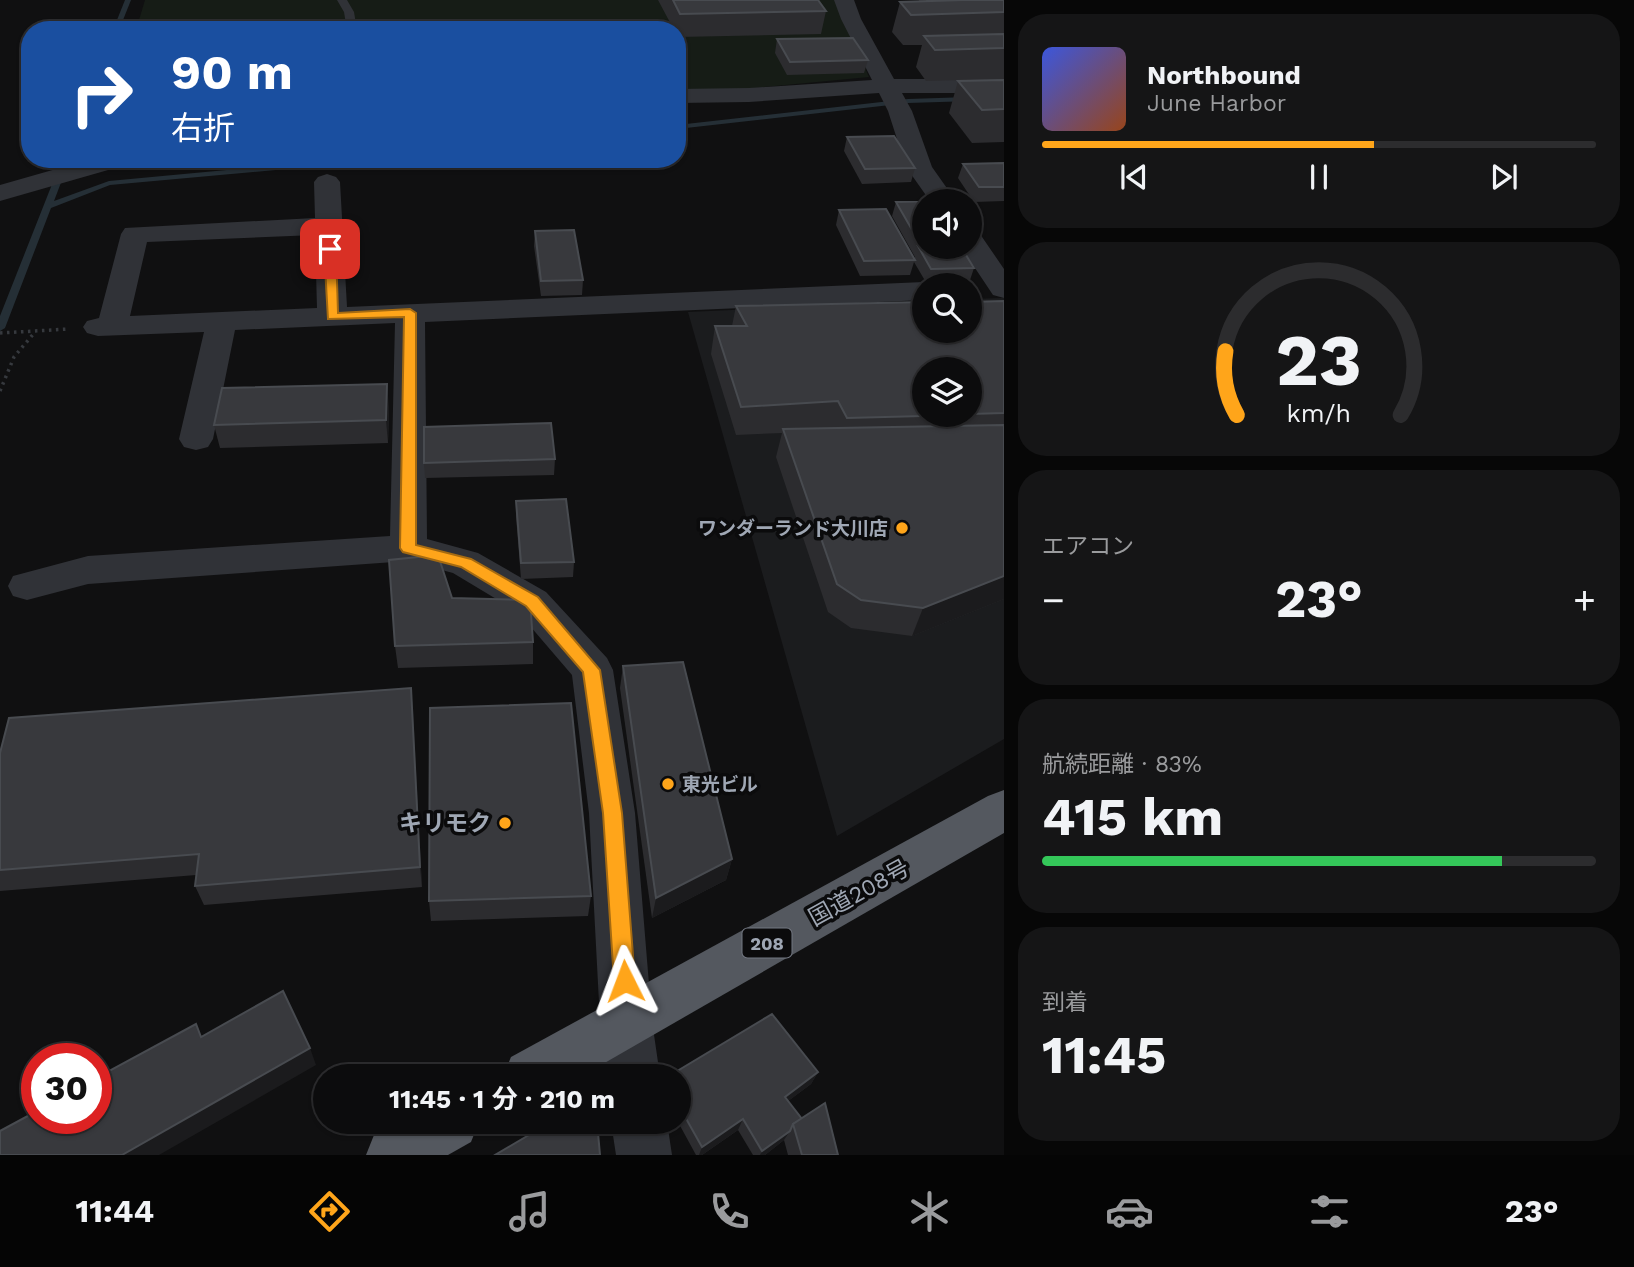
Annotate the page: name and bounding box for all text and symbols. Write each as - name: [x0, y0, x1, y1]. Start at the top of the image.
- text: 90 m: [171, 43, 293, 101]
- icon: right: [56, 49, 147, 140]
- text: Northbound: [1147, 60, 1301, 90]
- text: June Harbor: [1147, 90, 1286, 117]
- text: 右折: [171, 109, 235, 147]
- icon: previous: [1115, 158, 1153, 196]
- icon: pause: [1300, 158, 1338, 196]
- icon: next: [1485, 158, 1523, 196]
- map controls: [912, 189, 982, 427]
- button: sound: [912, 189, 982, 259]
- pin: [300, 219, 360, 279]
- icon: arrive: [311, 230, 349, 268]
- button: search: [912, 273, 982, 343]
- text: 23: [1276, 318, 1362, 404]
- button: layers: [912, 357, 982, 427]
- text: km/h: [1287, 399, 1351, 428]
- place label: ワンダーランド大川店: [698, 517, 888, 540]
- marker: ワンダーランド大川店: [894, 520, 910, 536]
- text: エアコン: [1042, 533, 1134, 560]
- text: 23°: [1275, 569, 1363, 630]
- text: −: [1042, 578, 1065, 622]
- text: +: [1573, 578, 1596, 622]
- text: 航続距離 · 83%: [1042, 751, 1202, 778]
- place label: 東光ビル: [682, 773, 758, 796]
- marker: 東光ビル: [660, 776, 676, 792]
- text: 415 km: [1042, 787, 1223, 848]
- place label: キリモク: [399, 810, 491, 837]
- marker: キリモク: [497, 815, 513, 831]
- street label: 国道208号: [804, 854, 914, 932]
- road number: 208: [742, 928, 792, 958]
- position arrow: [588, 944, 662, 1018]
- text: 到着: [1042, 989, 1088, 1016]
- text: 11:45: [1042, 1025, 1166, 1086]
- speed limit sign: 30: [21, 1043, 112, 1134]
- text: 11:45 · 1 分 · 210 m: [389, 1084, 615, 1114]
- icon: directions: [305, 1187, 354, 1236]
- icon: music: [505, 1187, 554, 1236]
- icon: phone: [705, 1187, 754, 1236]
- icon: climate: [905, 1187, 954, 1236]
- icon: car: [1105, 1187, 1154, 1236]
- icon: filters: [1305, 1187, 1354, 1236]
- text: 11:44: [75, 1192, 154, 1230]
- text: 23°: [1505, 1192, 1559, 1230]

